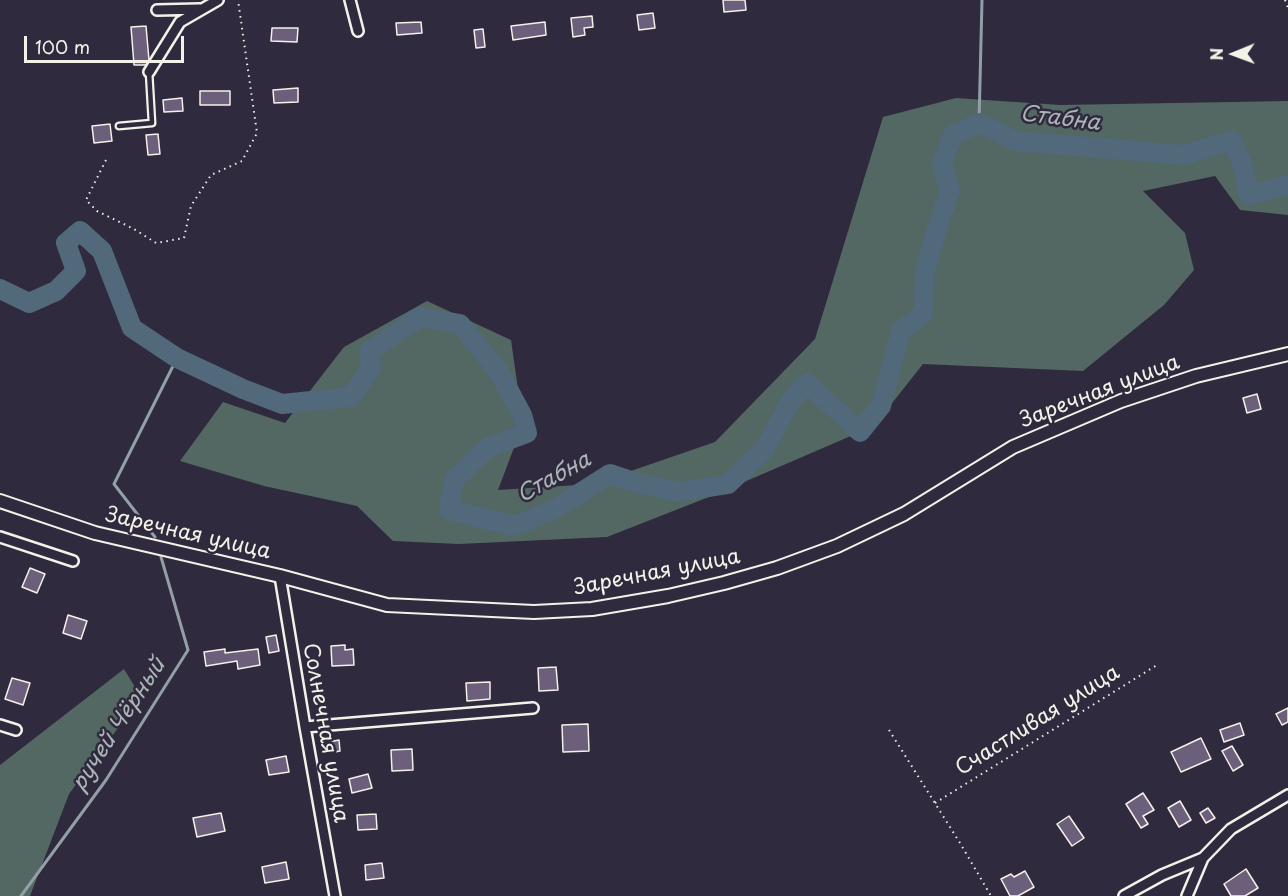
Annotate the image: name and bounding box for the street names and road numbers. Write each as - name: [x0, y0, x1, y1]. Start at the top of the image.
- street label: Заречная улица: [1017, 350, 1183, 434]
- street label: Заречная улица: [103, 503, 273, 565]
- street label: Заречная улица: [572, 545, 742, 601]
- street label: Солнечная улица: [297, 641, 353, 825]
- street label: Счастливая улица: [951, 660, 1125, 782]

